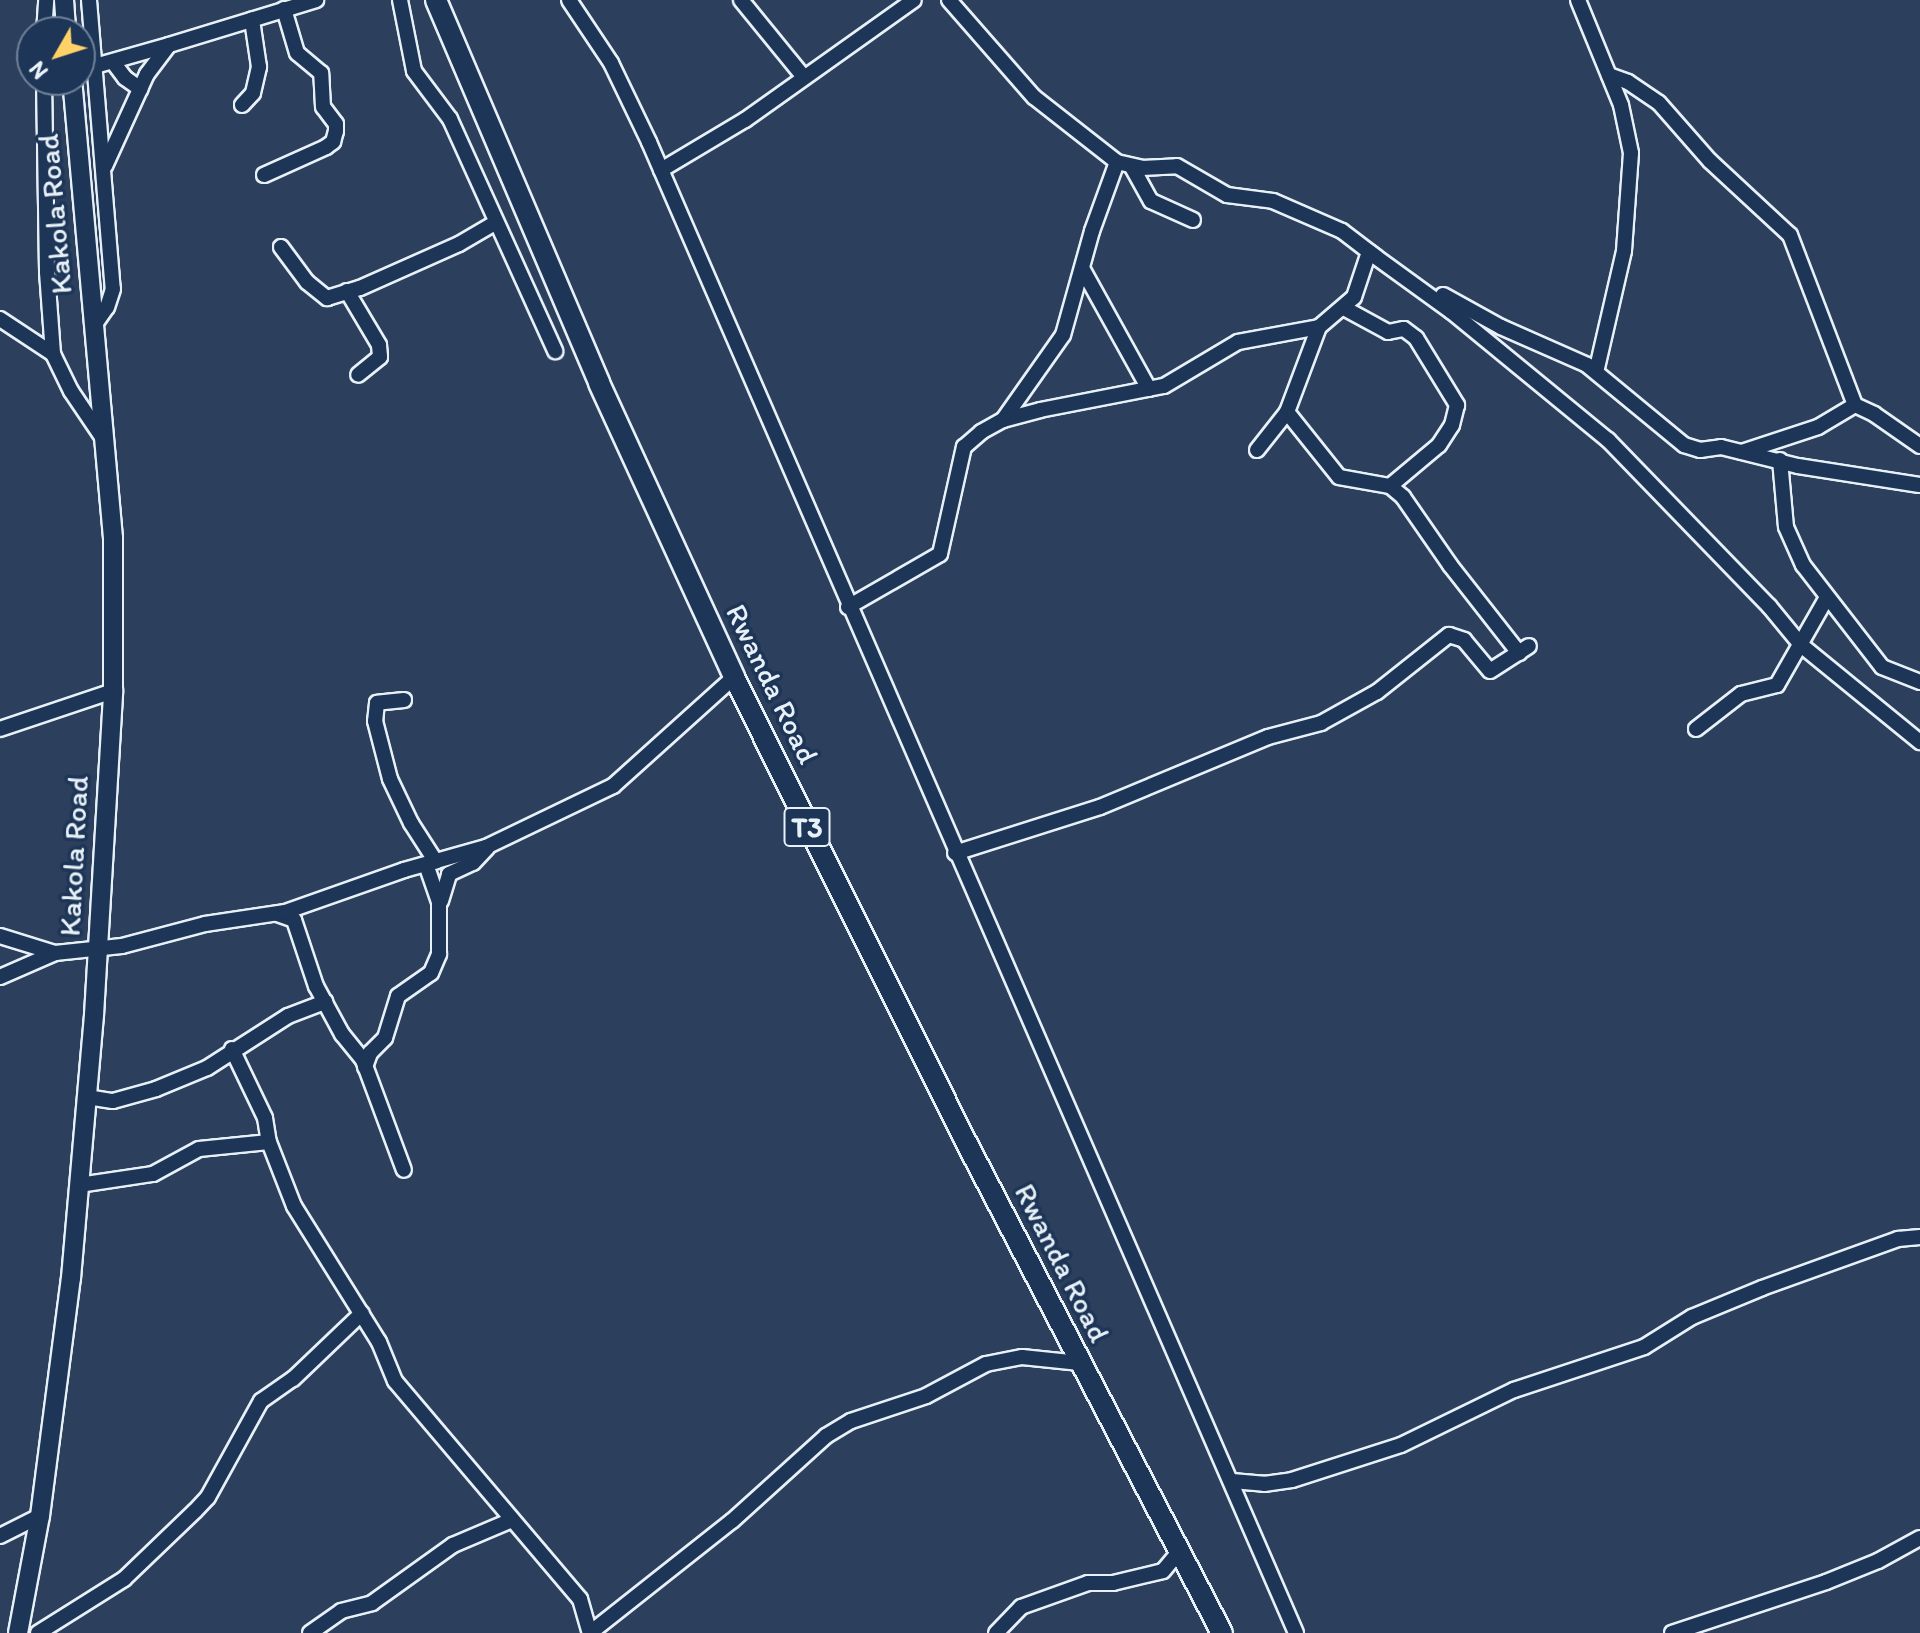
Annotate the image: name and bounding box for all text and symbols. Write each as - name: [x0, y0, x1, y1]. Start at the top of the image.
- north arrow: [16, 16, 96, 96]
- text: N: [23, 56, 54, 84]
- street label: Kakola Road: [30, 132, 80, 296]
- street label: Rwanda Road: [718, 599, 826, 769]
- street label: Kakola Road: [52, 775, 96, 937]
- road number: T3: [783, 803, 831, 851]
- street label: Rwanda Road: [1007, 1178, 1117, 1348]

